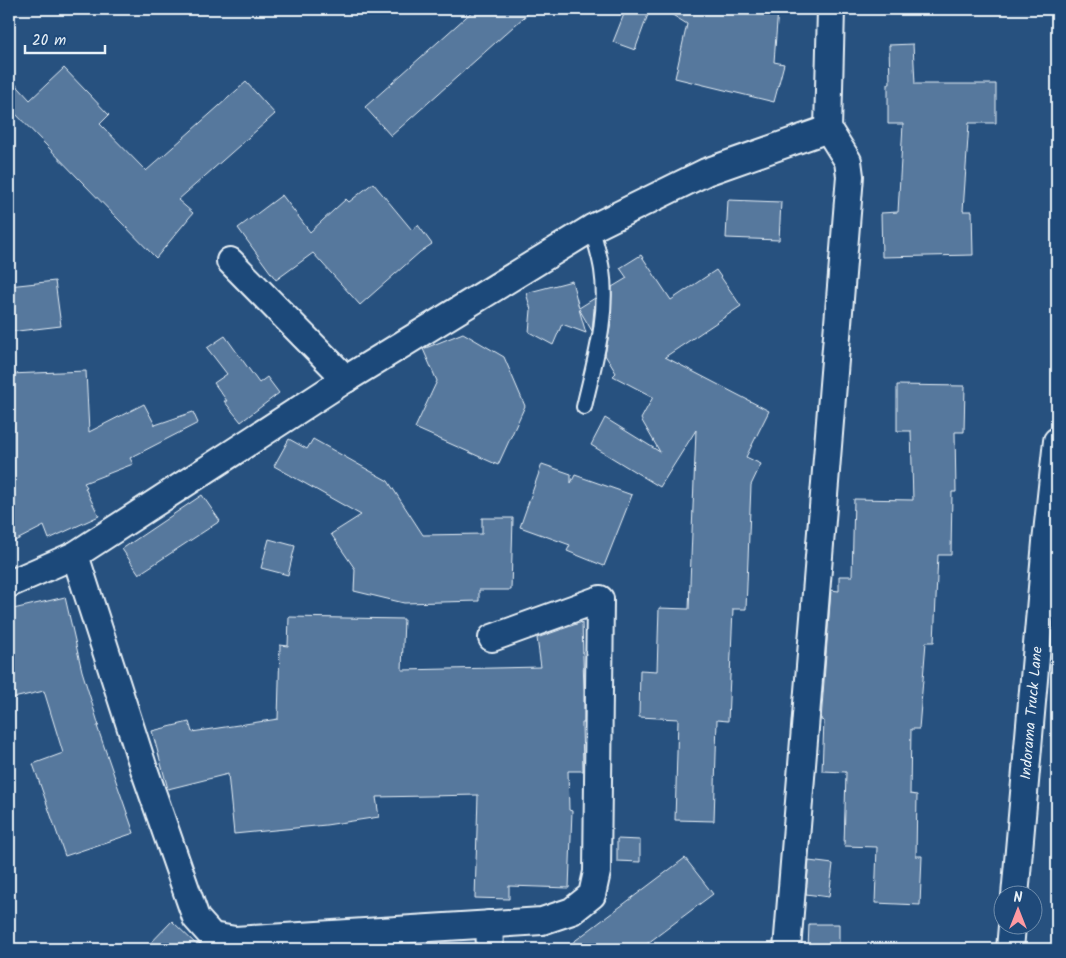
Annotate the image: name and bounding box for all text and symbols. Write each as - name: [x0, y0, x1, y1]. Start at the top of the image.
- scale bar: [25, 22, 105, 54]
- text: 20 m: [32, 29, 66, 53]
- street label: Indorama Truck Lane: [1014, 645, 1050, 781]
- north arrow: [994, 886, 1044, 936]
- text: N: [1014, 887, 1023, 909]

